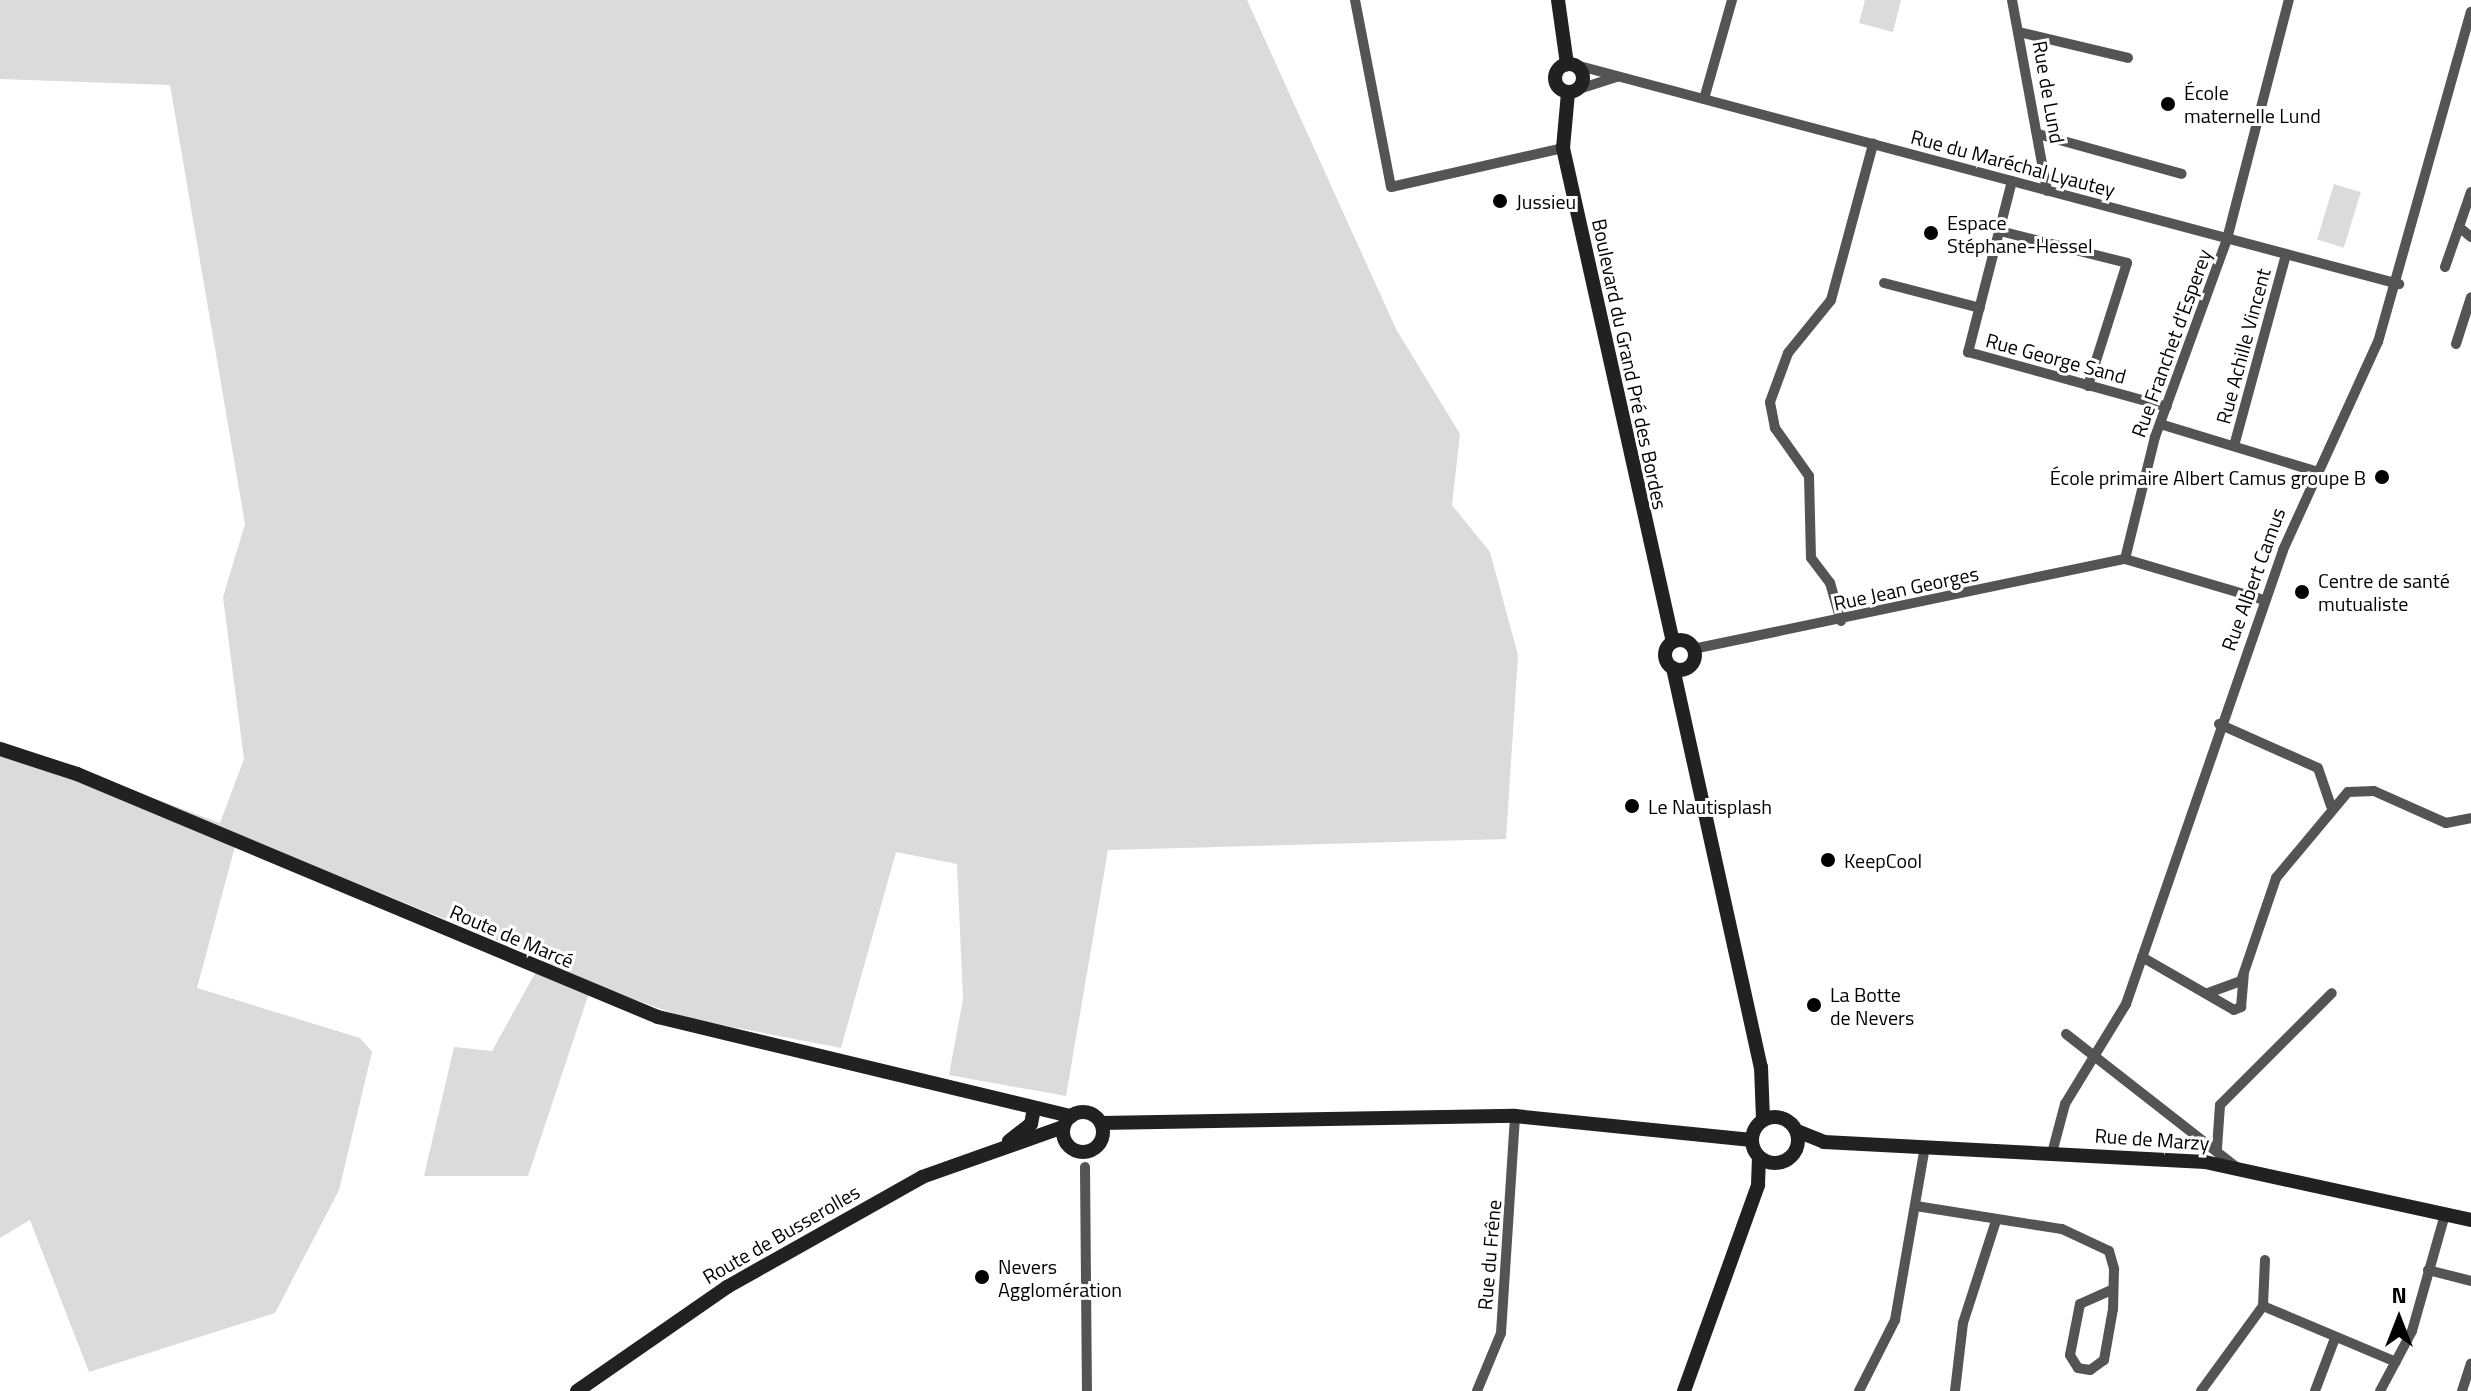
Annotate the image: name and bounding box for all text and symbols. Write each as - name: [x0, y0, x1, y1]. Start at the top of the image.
- street label: Rue de Lund: [2028, 39, 2070, 145]
- place label: École maternelle Lund: [2184, 80, 2321, 127]
- marker: École maternelle Lund: [2159, 95, 2177, 113]
- street label: Rue du Maréchal Lyautey: [1908, 124, 2118, 202]
- place label: Jussieu: [1516, 189, 1576, 213]
- marker: Jussieu: [1491, 192, 1509, 210]
- place label: Espace Stéphane-Hessel: [1947, 210, 2092, 257]
- street label: Boulevard du Grand Pré des Bordes: [1587, 216, 1673, 512]
- marker: Espace Stéphane-Hessel: [1922, 224, 1940, 242]
- street label: Rue Franchet d'Esperey: [2126, 246, 2216, 440]
- street label: Rue Achille Vincent: [2211, 266, 2275, 426]
- street label: Rue George Sand: [1983, 328, 2129, 388]
- place label: École primaire Albert Camus groupe B: [2050, 465, 2366, 489]
- marker: École primaire Albert Camus groupe B: [2373, 468, 2391, 486]
- street label: Rue Albert Camus: [2216, 504, 2290, 654]
- street label: Rue Jean Georges: [1831, 561, 1981, 615]
- place label: Centre de santé mutualiste: [2318, 568, 2450, 615]
- marker: Centre de santé mutualiste: [2293, 583, 2311, 601]
- place label: Le Nautisplash: [1648, 794, 1772, 818]
- marker: Le Nautisplash: [1623, 797, 1641, 815]
- place label: KeepCool: [1844, 848, 1922, 872]
- marker: KeepCool: [1819, 851, 1837, 869]
- street label: Route de Marcé: [446, 899, 578, 973]
- place label: La Botte de Nevers: [1830, 982, 1914, 1029]
- marker: La Botte de Nevers: [1805, 996, 1823, 1014]
- street label: Rue de Marzy: [2094, 1123, 2210, 1155]
- street label: Route de Busserolles: [698, 1179, 864, 1289]
- street label: Rue du Frêne: [1472, 1199, 1506, 1311]
- place label: Nevers Agglomération: [998, 1254, 1122, 1301]
- marker: Nevers Agglomération: [973, 1268, 991, 1286]
- text: N: [2391, 1278, 2407, 1312]
- north arrow: [2359, 1279, 2439, 1359]

